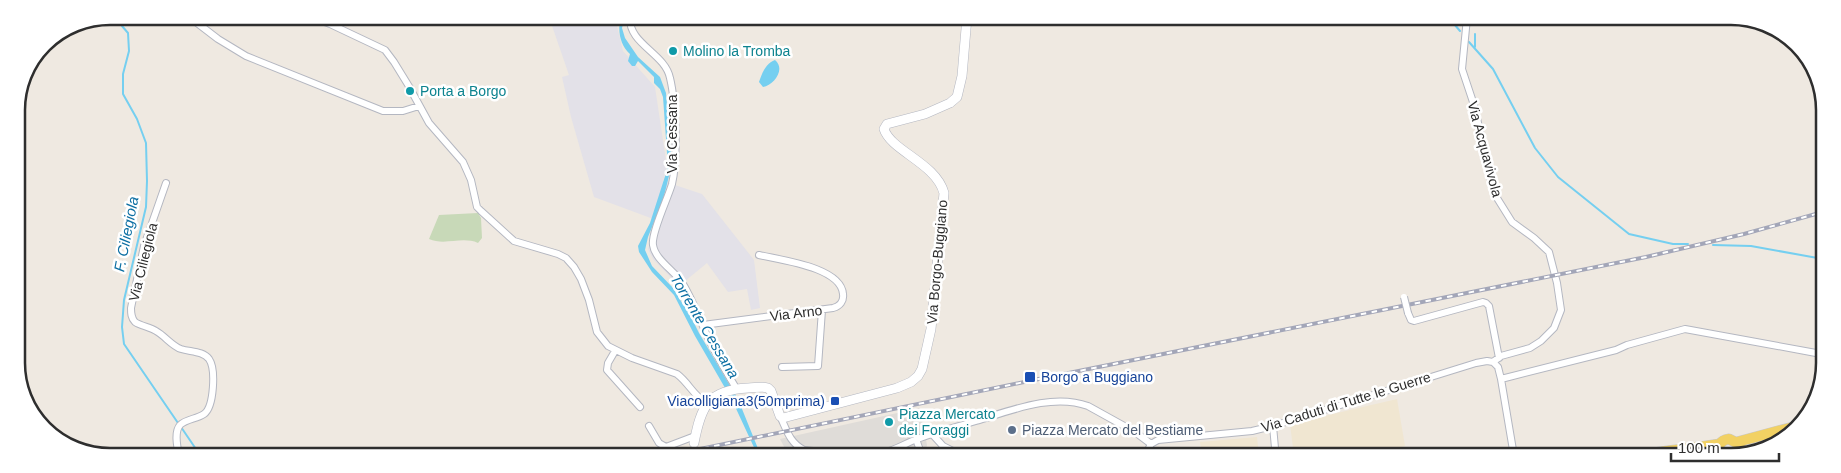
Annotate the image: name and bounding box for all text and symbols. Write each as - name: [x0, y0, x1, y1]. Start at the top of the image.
- place label: Molino la Tromba: [683, 43, 791, 59]
- marker: Molino la Tromba: [667, 45, 679, 57]
- place label: Porta a Borgo: [420, 83, 507, 99]
- marker: Porta a Borgo: [404, 85, 416, 97]
- street label: Via Cessana: [664, 94, 680, 174]
- street label: Via Acquavivola: [1465, 99, 1506, 199]
- water label: F. Ciliegiola: [110, 195, 142, 273]
- street label: Via Borgo-Buggiano: [924, 199, 950, 325]
- street label: Via Ciliegiola: [125, 221, 161, 303]
- water label: Torrente Cessana: [667, 271, 743, 381]
- street label: Via Arno: [769, 302, 823, 324]
- place label: Borgo a Buggiano: [1041, 369, 1153, 385]
- street label: Via Caduti di Tutte le Guerre: [1259, 369, 1433, 435]
- marker: Borgo a Buggiano: [1023, 370, 1037, 384]
- place label: Viacolligiana3(50mprima): [667, 393, 825, 409]
- marker: Viacolligiana3(50mprima): [829, 395, 841, 407]
- place label: Piazza Mercato dei Foraggi: [899, 406, 996, 438]
- marker: Piazza Mercato dei Foraggi: [883, 416, 895, 428]
- place label: Piazza Mercato del Bestiame: [1022, 422, 1204, 438]
- marker: Piazza Mercato del Bestiame: [1006, 424, 1018, 436]
- scale bar: [1671, 430, 1778, 462]
- text: 100 m: [1678, 439, 1720, 456]

